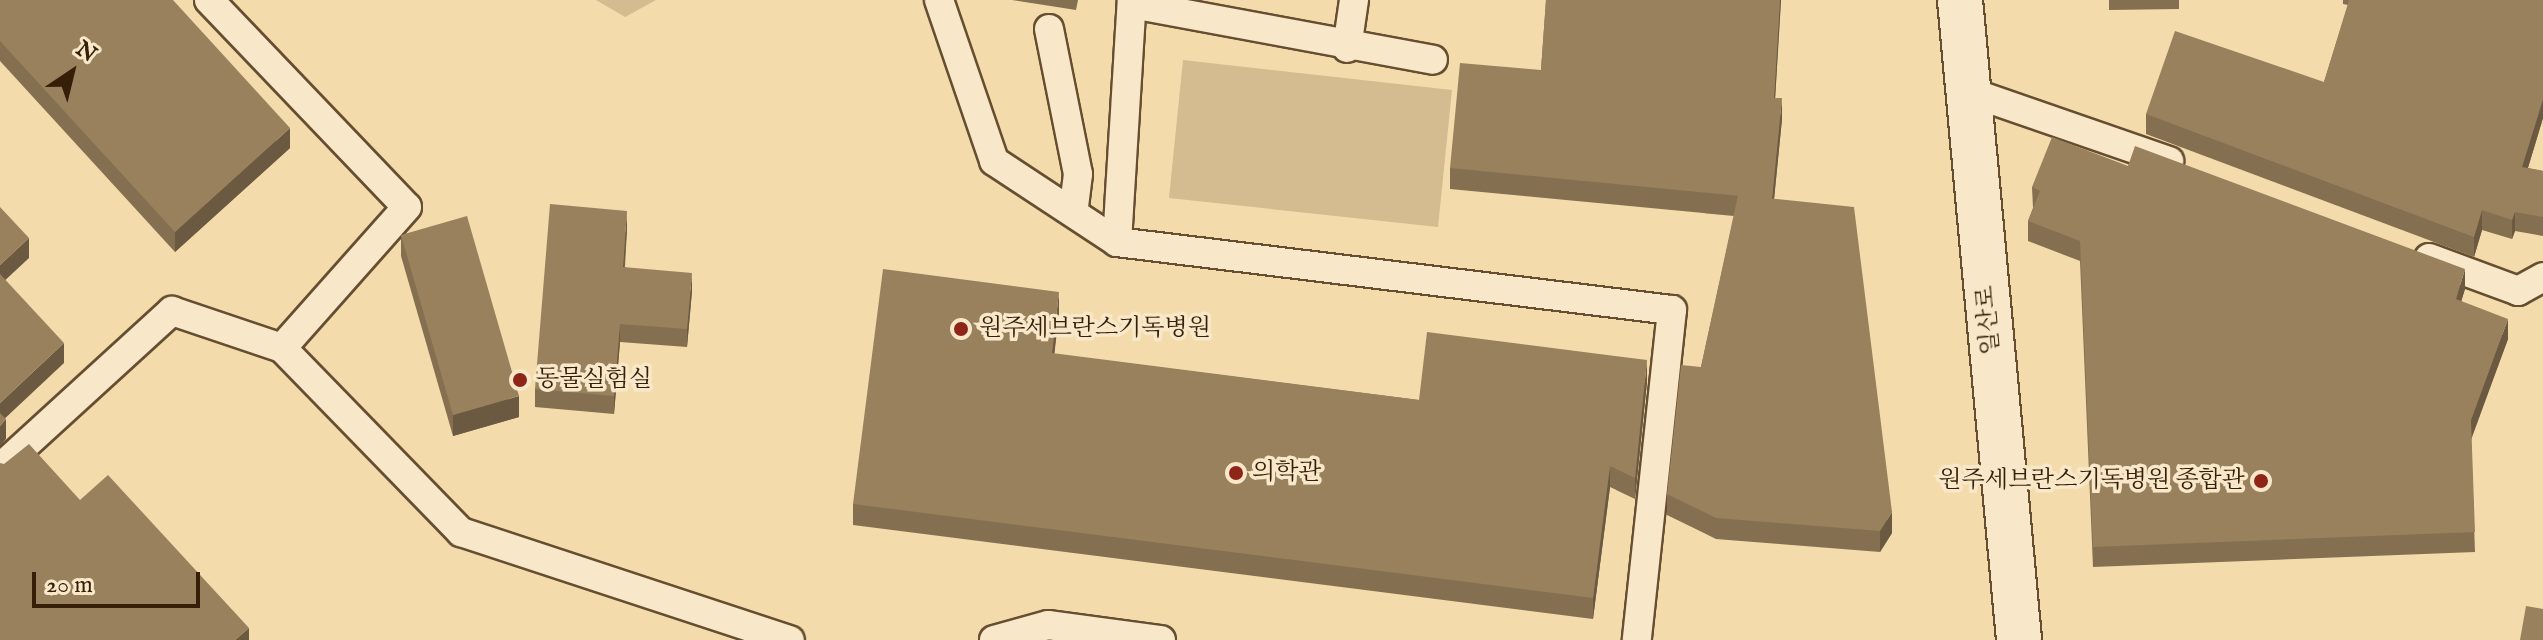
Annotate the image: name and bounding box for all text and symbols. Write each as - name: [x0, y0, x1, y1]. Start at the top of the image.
- north arrow: [32, 32, 112, 112]
- text: N: [70, 35, 102, 69]
- street label: 일산로: [1972, 284, 2006, 356]
- place label: 원주세브란스기독병원: [979, 315, 1211, 343]
- marker: 원주세브란스기독병원: [950, 318, 972, 340]
- place label: 동물실험실: [536, 366, 652, 394]
- marker: 동물실험실: [511, 371, 529, 389]
- place label: 의학관: [1252, 459, 1322, 487]
- marker: 의학관: [1227, 464, 1245, 482]
- place label: 원주세브란스기독병원 종합관: [1938, 467, 2245, 495]
- marker: 원주세브란스기독병원 종합관: [2252, 472, 2270, 490]
- scale bar: [36, 556, 204, 606]
- text: 20 m: [46, 570, 93, 601]

